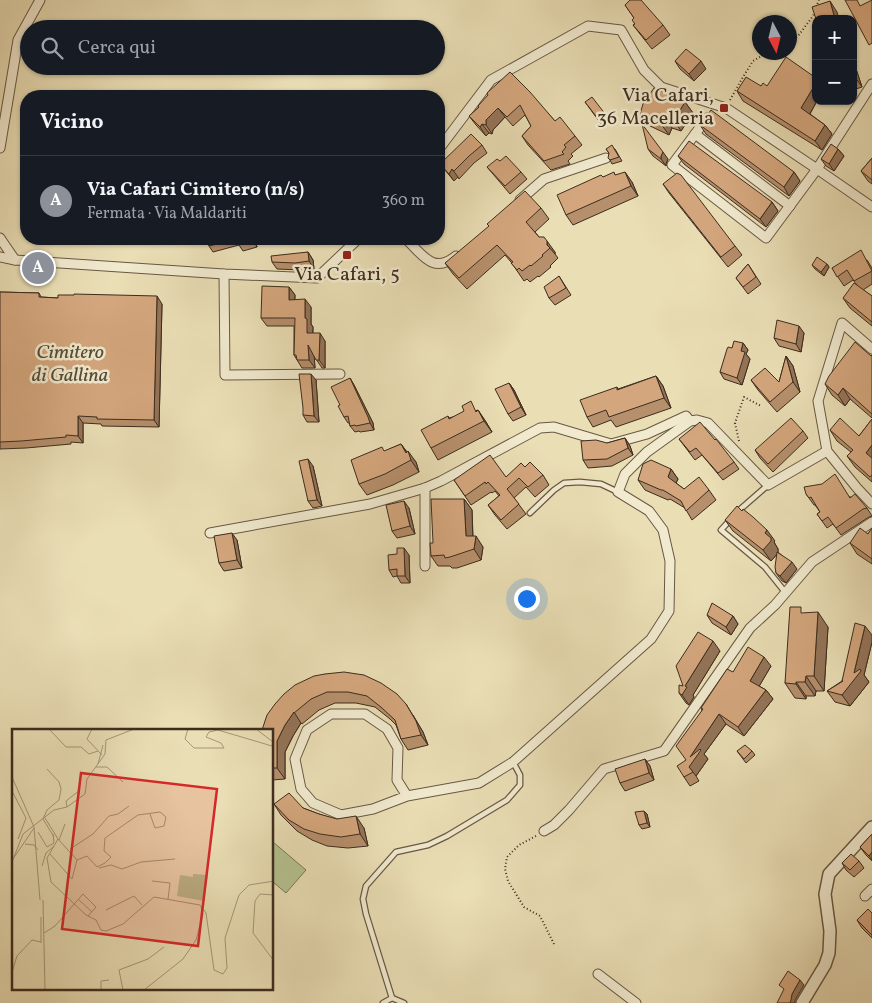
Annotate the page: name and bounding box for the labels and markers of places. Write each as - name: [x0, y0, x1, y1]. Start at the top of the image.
- place label: Via Cafari, 36 Macelleria: [597, 82, 714, 133]
- marker: Via Cafari, 36 Macelleria: [718, 102, 730, 114]
- pin: A: [22, 249, 54, 287]
- marker: Via Cafari, 5: [341, 249, 353, 261]
- place label: Via Cafari, 5: [294, 261, 400, 289]

